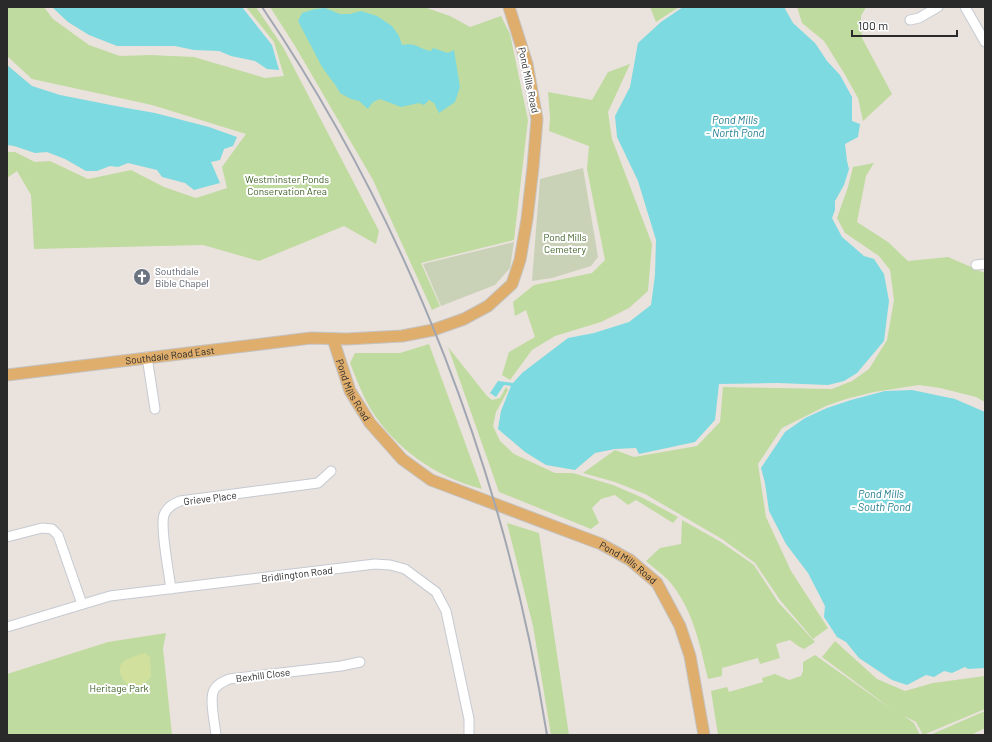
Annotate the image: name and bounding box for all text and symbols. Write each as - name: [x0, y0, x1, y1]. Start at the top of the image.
- scale bar: [852, 12, 957, 38]
- text: 100 m: [858, 18, 888, 32]
- street label: Pond Mills Road: [516, 46, 542, 114]
- water label: Pond Mills - North Pond: [706, 113, 764, 139]
- park label: Westminster Ponds Conservation Area: [245, 173, 329, 197]
- park label: Pond Mills Cemetery: [543, 231, 587, 255]
- place label: Southdale Bible Chapel: [155, 265, 209, 289]
- church icon: Southdale Bible Chapel: [132, 267, 152, 287]
- street label: Southdale Road East: [125, 344, 215, 367]
- street label: Pond Mills Road: [334, 357, 373, 423]
- water label: Pond Mills - South Pond: [851, 487, 911, 513]
- street label: Grieve Place: [183, 489, 237, 507]
- street label: Pond Mills Road: [597, 538, 659, 586]
- street label: Bridlington Road: [261, 564, 333, 584]
- street label: Bexhill Close: [235, 666, 291, 684]
- park label: Heritage Park: [89, 682, 149, 694]

